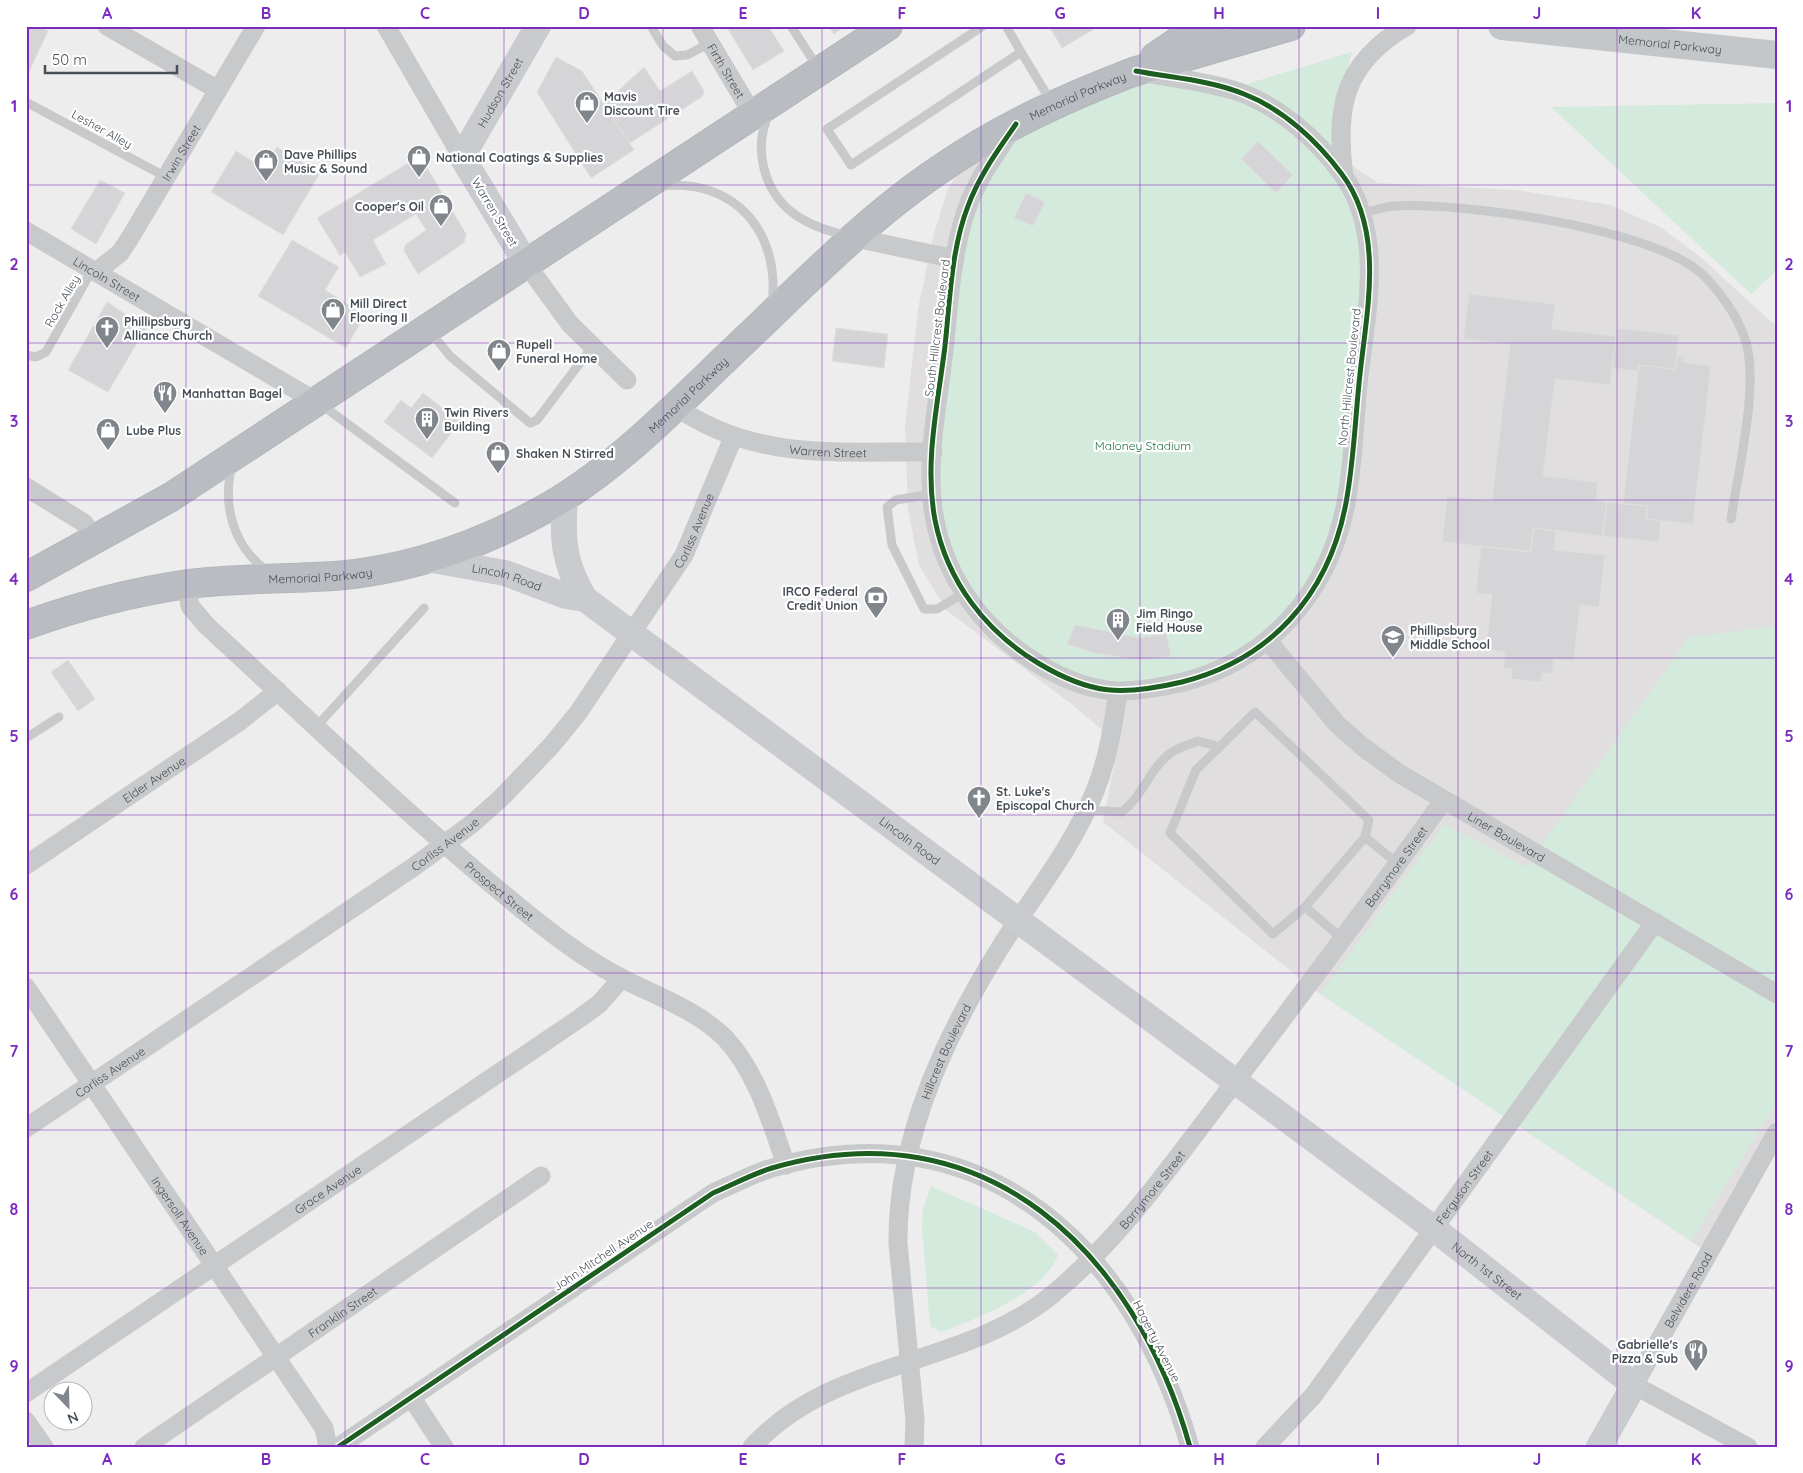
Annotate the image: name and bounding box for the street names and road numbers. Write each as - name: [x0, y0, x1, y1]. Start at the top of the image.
- street label: Memorial Parkway: [1618, 31, 1723, 57]
- street label: Firth Street: [705, 41, 749, 101]
- street label: Hudson Street: [473, 54, 526, 130]
- street label: Memorial Parkway: [1027, 68, 1128, 123]
- street label: Lesher Alley: [69, 106, 135, 152]
- street label: Irwin Street: [158, 122, 203, 183]
- street label: Warren Street: [469, 175, 521, 249]
- street label: Lincoln Street: [71, 253, 143, 304]
- street label: South Hillcrest Boulevard: [921, 258, 953, 398]
- street label: Rock Alley: [41, 272, 83, 330]
- street label: North Hillcrest Boulevard: [1334, 308, 1364, 446]
- street label: Memorial Parkway: [645, 353, 731, 436]
- street label: Warren Street: [788, 441, 867, 460]
- street label: Corliss Avenue: [670, 491, 717, 571]
- street label: Lincoln Road: [471, 560, 544, 594]
- street label: Memorial Parkway: [268, 564, 373, 586]
- street label: Elder Avenue: [120, 752, 188, 805]
- street label: Liner Boulevard: [1465, 808, 1548, 865]
- street label: Lincoln Road: [877, 813, 944, 868]
- street label: Corliss Avenue: [408, 814, 482, 874]
- street label: Barrymore Street: [1361, 823, 1430, 910]
- street label: Prospect Street: [462, 858, 537, 924]
- street label: Hillcrest Boulevard: [917, 1001, 974, 1101]
- street label: Corliss Avenue: [72, 1043, 148, 1100]
- street label: Barrymore Street: [1116, 1147, 1188, 1232]
- street label: Ferguson Street: [1432, 1147, 1496, 1227]
- street label: Grace Avenue: [291, 1161, 364, 1217]
- street label: Ingersoll Avenue: [149, 1174, 212, 1258]
- street label: John Mitchell Avenue: [550, 1216, 656, 1294]
- street label: North 1st Street: [1449, 1238, 1526, 1303]
- street label: Belvidere Road: [1660, 1250, 1715, 1330]
- street label: Franklin Street: [305, 1283, 380, 1340]
- street label: Hagerty Avenue: [1130, 1298, 1184, 1385]

